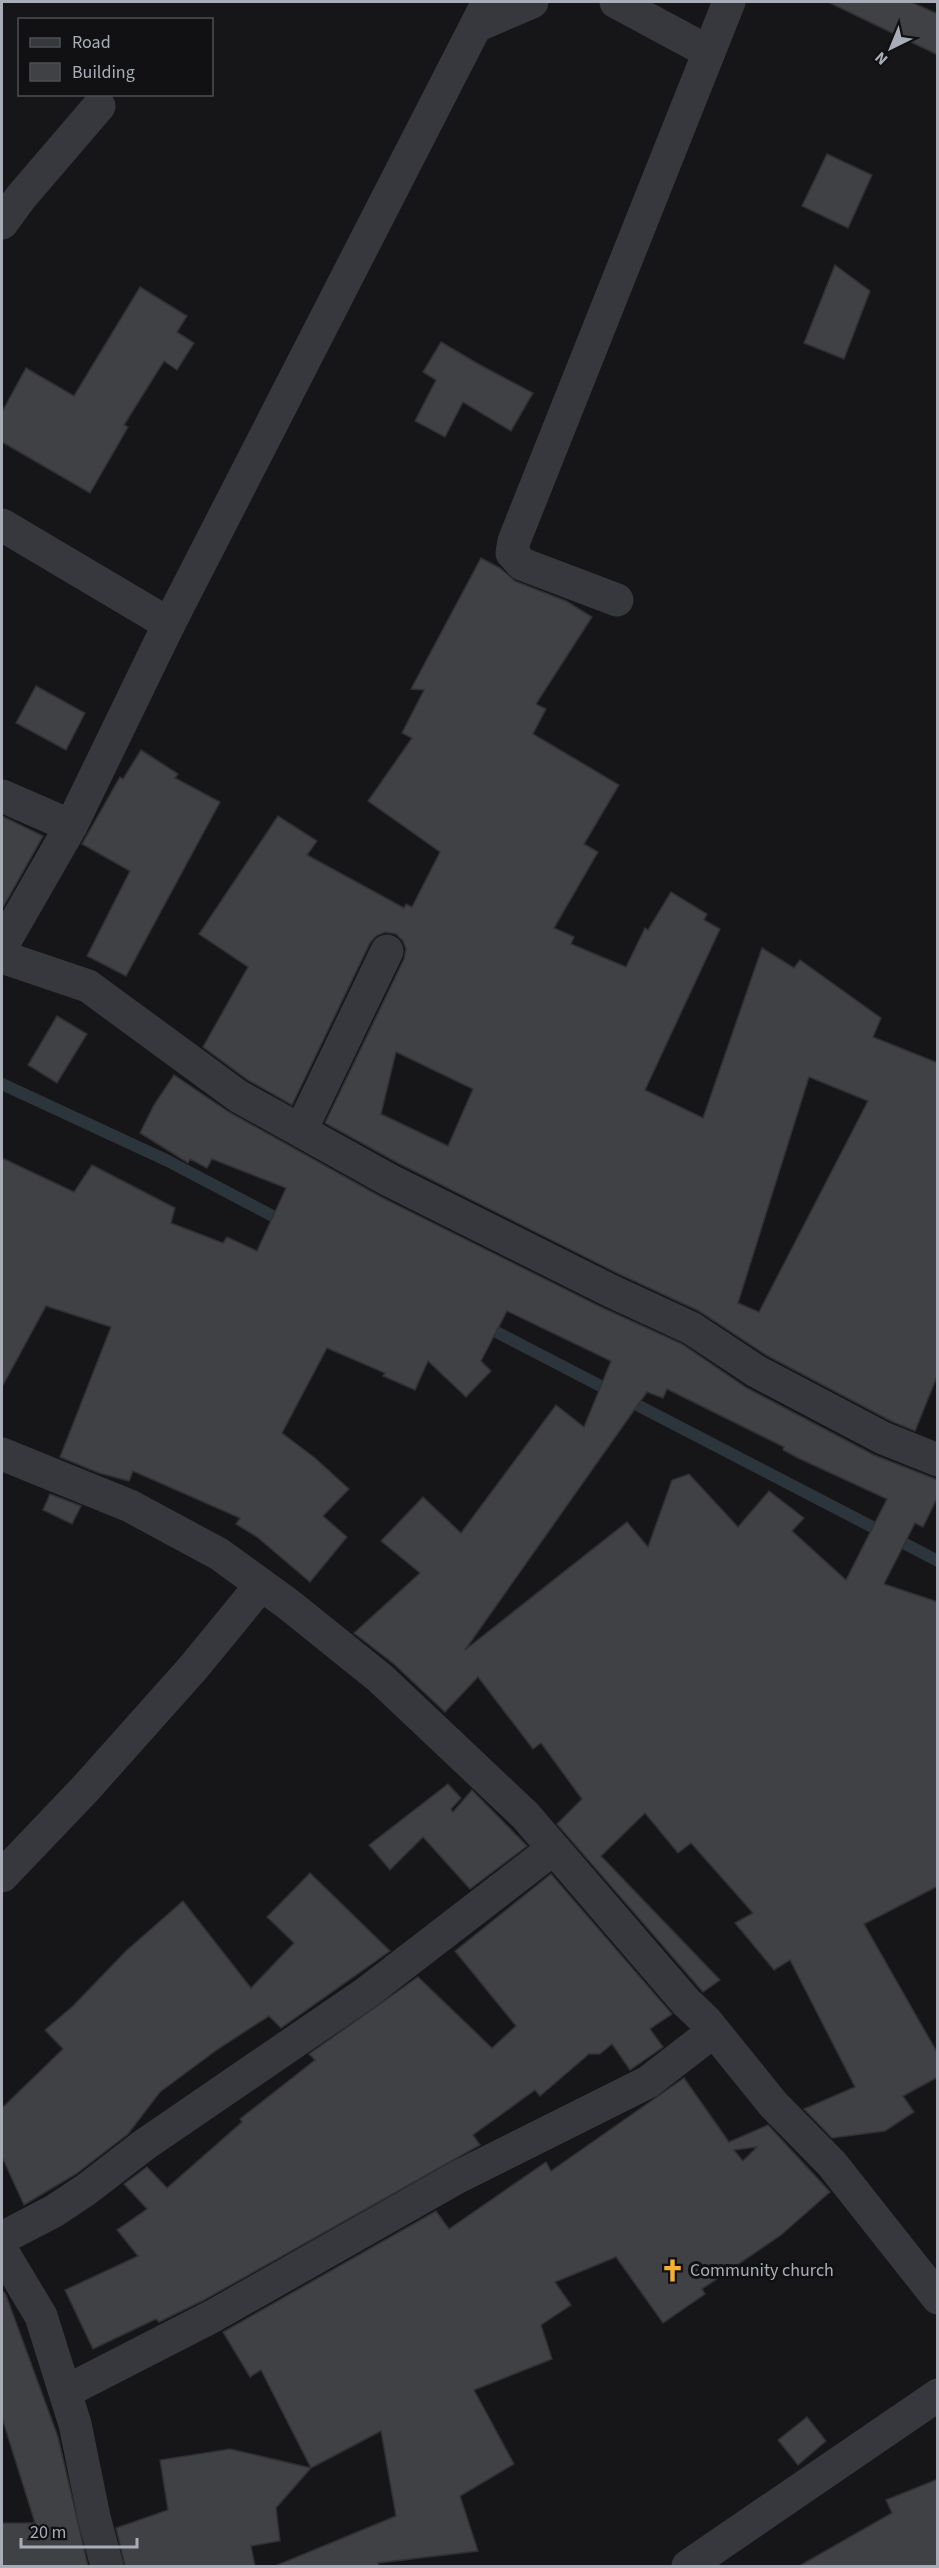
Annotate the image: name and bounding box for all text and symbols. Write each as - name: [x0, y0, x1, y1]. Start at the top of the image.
- legend: [18, 18, 213, 96]
- north arrow: [861, 18, 921, 78]
- text: Road: [72, 30, 111, 55]
- text: N: [870, 47, 893, 70]
- text: Building: [72, 60, 135, 85]
- church icon: Community church: [659, 2257, 685, 2283]
- place label: Community church: [690, 2258, 834, 2283]
- scale bar: [21, 2511, 136, 2549]
- text: 20 m: [30, 2520, 66, 2545]

